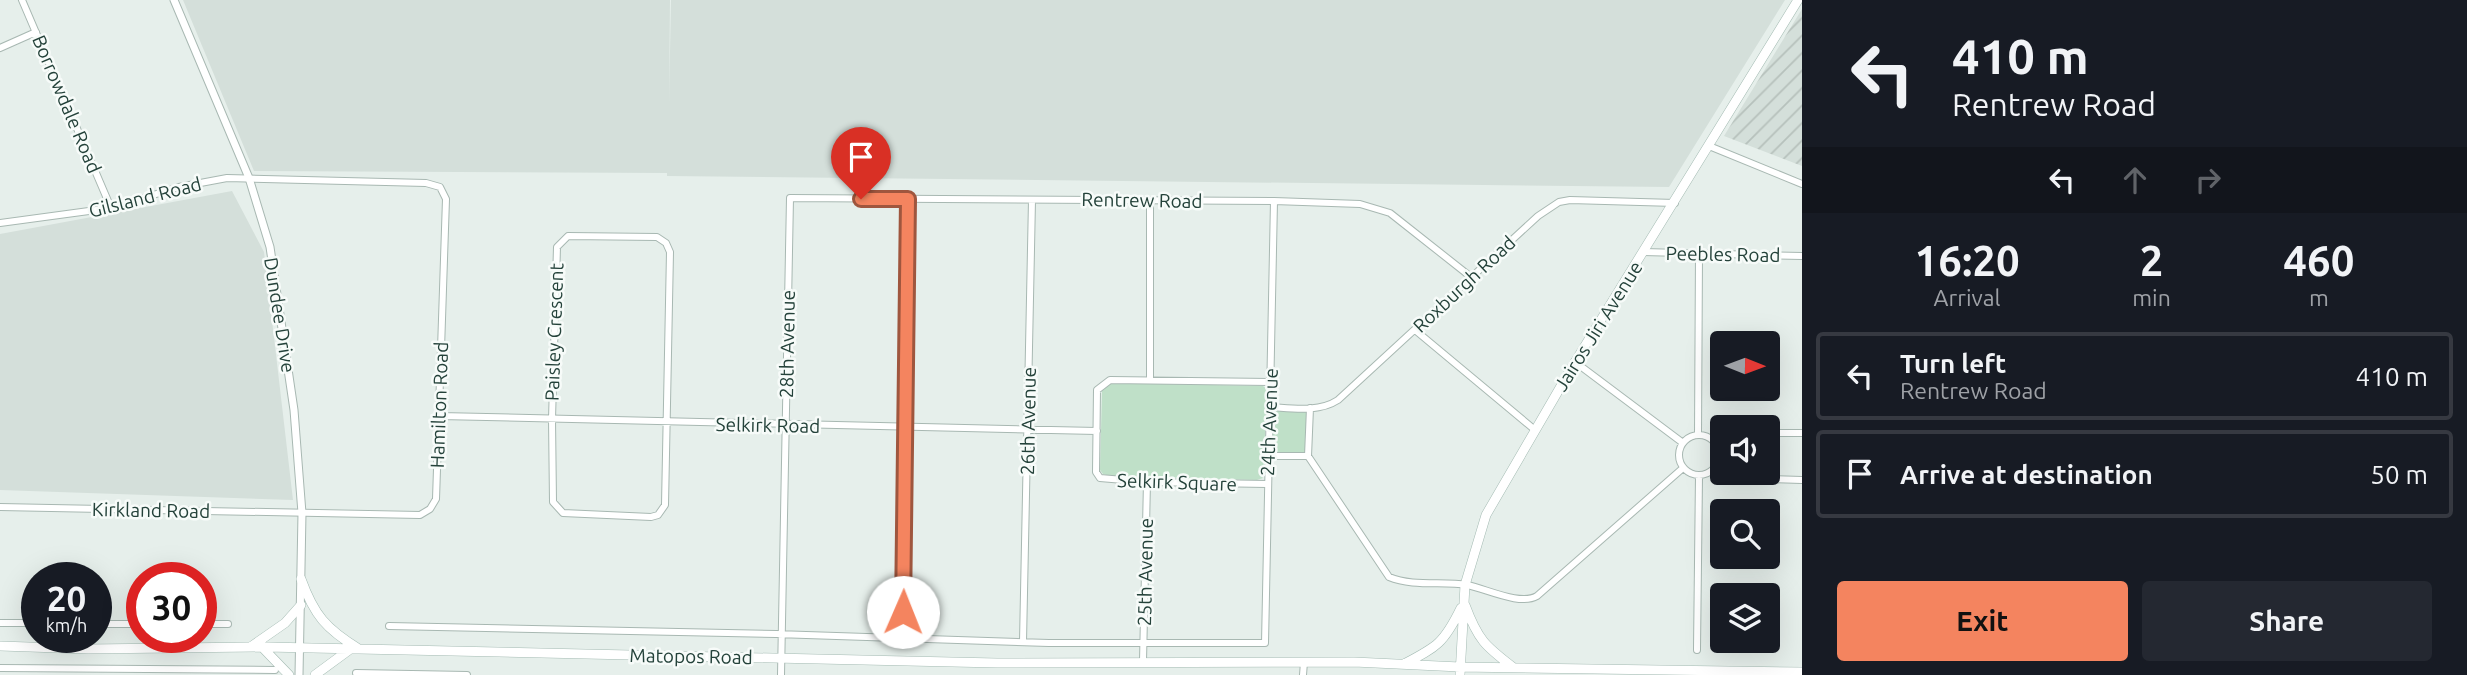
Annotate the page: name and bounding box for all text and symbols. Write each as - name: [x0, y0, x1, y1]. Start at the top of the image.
- icon: left: [1837, 28, 1928, 119]
- text: 410 m: [1952, 28, 2089, 83]
- street label: Borrowdale Road: [28, 32, 106, 176]
- text: Rentrew Road: [1952, 86, 2156, 122]
- pin: [831, 127, 891, 199]
- icon: arrive: [842, 138, 880, 176]
- icon: left: [2043, 161, 2081, 199]
- icon: ahead: [2116, 161, 2154, 199]
- icon: right: [2189, 161, 2227, 199]
- street label: Gilsland Road: [86, 172, 204, 222]
- street label: Rentrew Road: [1081, 188, 1203, 212]
- street label: Roxburgh Road: [1408, 231, 1520, 337]
- text: 16:20: [1915, 237, 2020, 284]
- text: 2: [2140, 237, 2163, 284]
- text: 460: [2283, 237, 2354, 284]
- street label: Peebles Road: [1665, 242, 1781, 266]
- street label: Dundee Drive: [260, 256, 300, 374]
- street label: Jairos Jiri Avenue: [1549, 257, 1647, 395]
- street label: Paisley Crescent: [541, 262, 567, 401]
- text: Arrival: [1934, 285, 2001, 310]
- text: min: [2132, 285, 2171, 310]
- text: m: [2309, 285, 2329, 310]
- street label: 28th Avenue: [775, 290, 799, 398]
- north arrow: [1710, 331, 1780, 401]
- map controls: [1710, 331, 1780, 653]
- street label: Hamilton Road: [426, 341, 452, 469]
- text: Turn left: [1900, 349, 2006, 378]
- icon: left: [1841, 357, 1879, 395]
- text: 410 m: [2356, 362, 2428, 391]
- street label: 26th Avenue: [1016, 367, 1040, 475]
- street label: 24th Avenue: [1256, 368, 1282, 476]
- text: Rentrew Road: [1900, 378, 2047, 403]
- street label: Selkirk Road: [716, 413, 820, 437]
- button: sound: [1710, 415, 1780, 485]
- icon: arrive: [1841, 455, 1879, 493]
- text: Arrive at destination: [1900, 460, 2153, 489]
- text: 50 m: [2370, 460, 2428, 489]
- street label: Selkirk Square: [1117, 469, 1237, 495]
- street label: Kirkland Road: [92, 498, 210, 522]
- button: search: [1710, 499, 1780, 569]
- street label: 25th Avenue: [1133, 518, 1157, 626]
- speed limit sign: 30: [126, 562, 217, 653]
- position arrow: [866, 575, 940, 649]
- text: 20: [47, 578, 86, 618]
- button: Exit: [1837, 581, 2128, 661]
- button: Share: [2142, 581, 2432, 661]
- button: layers: [1710, 583, 1780, 653]
- text: km/h: [46, 615, 87, 635]
- street label: Matopos Road: [629, 644, 753, 668]

